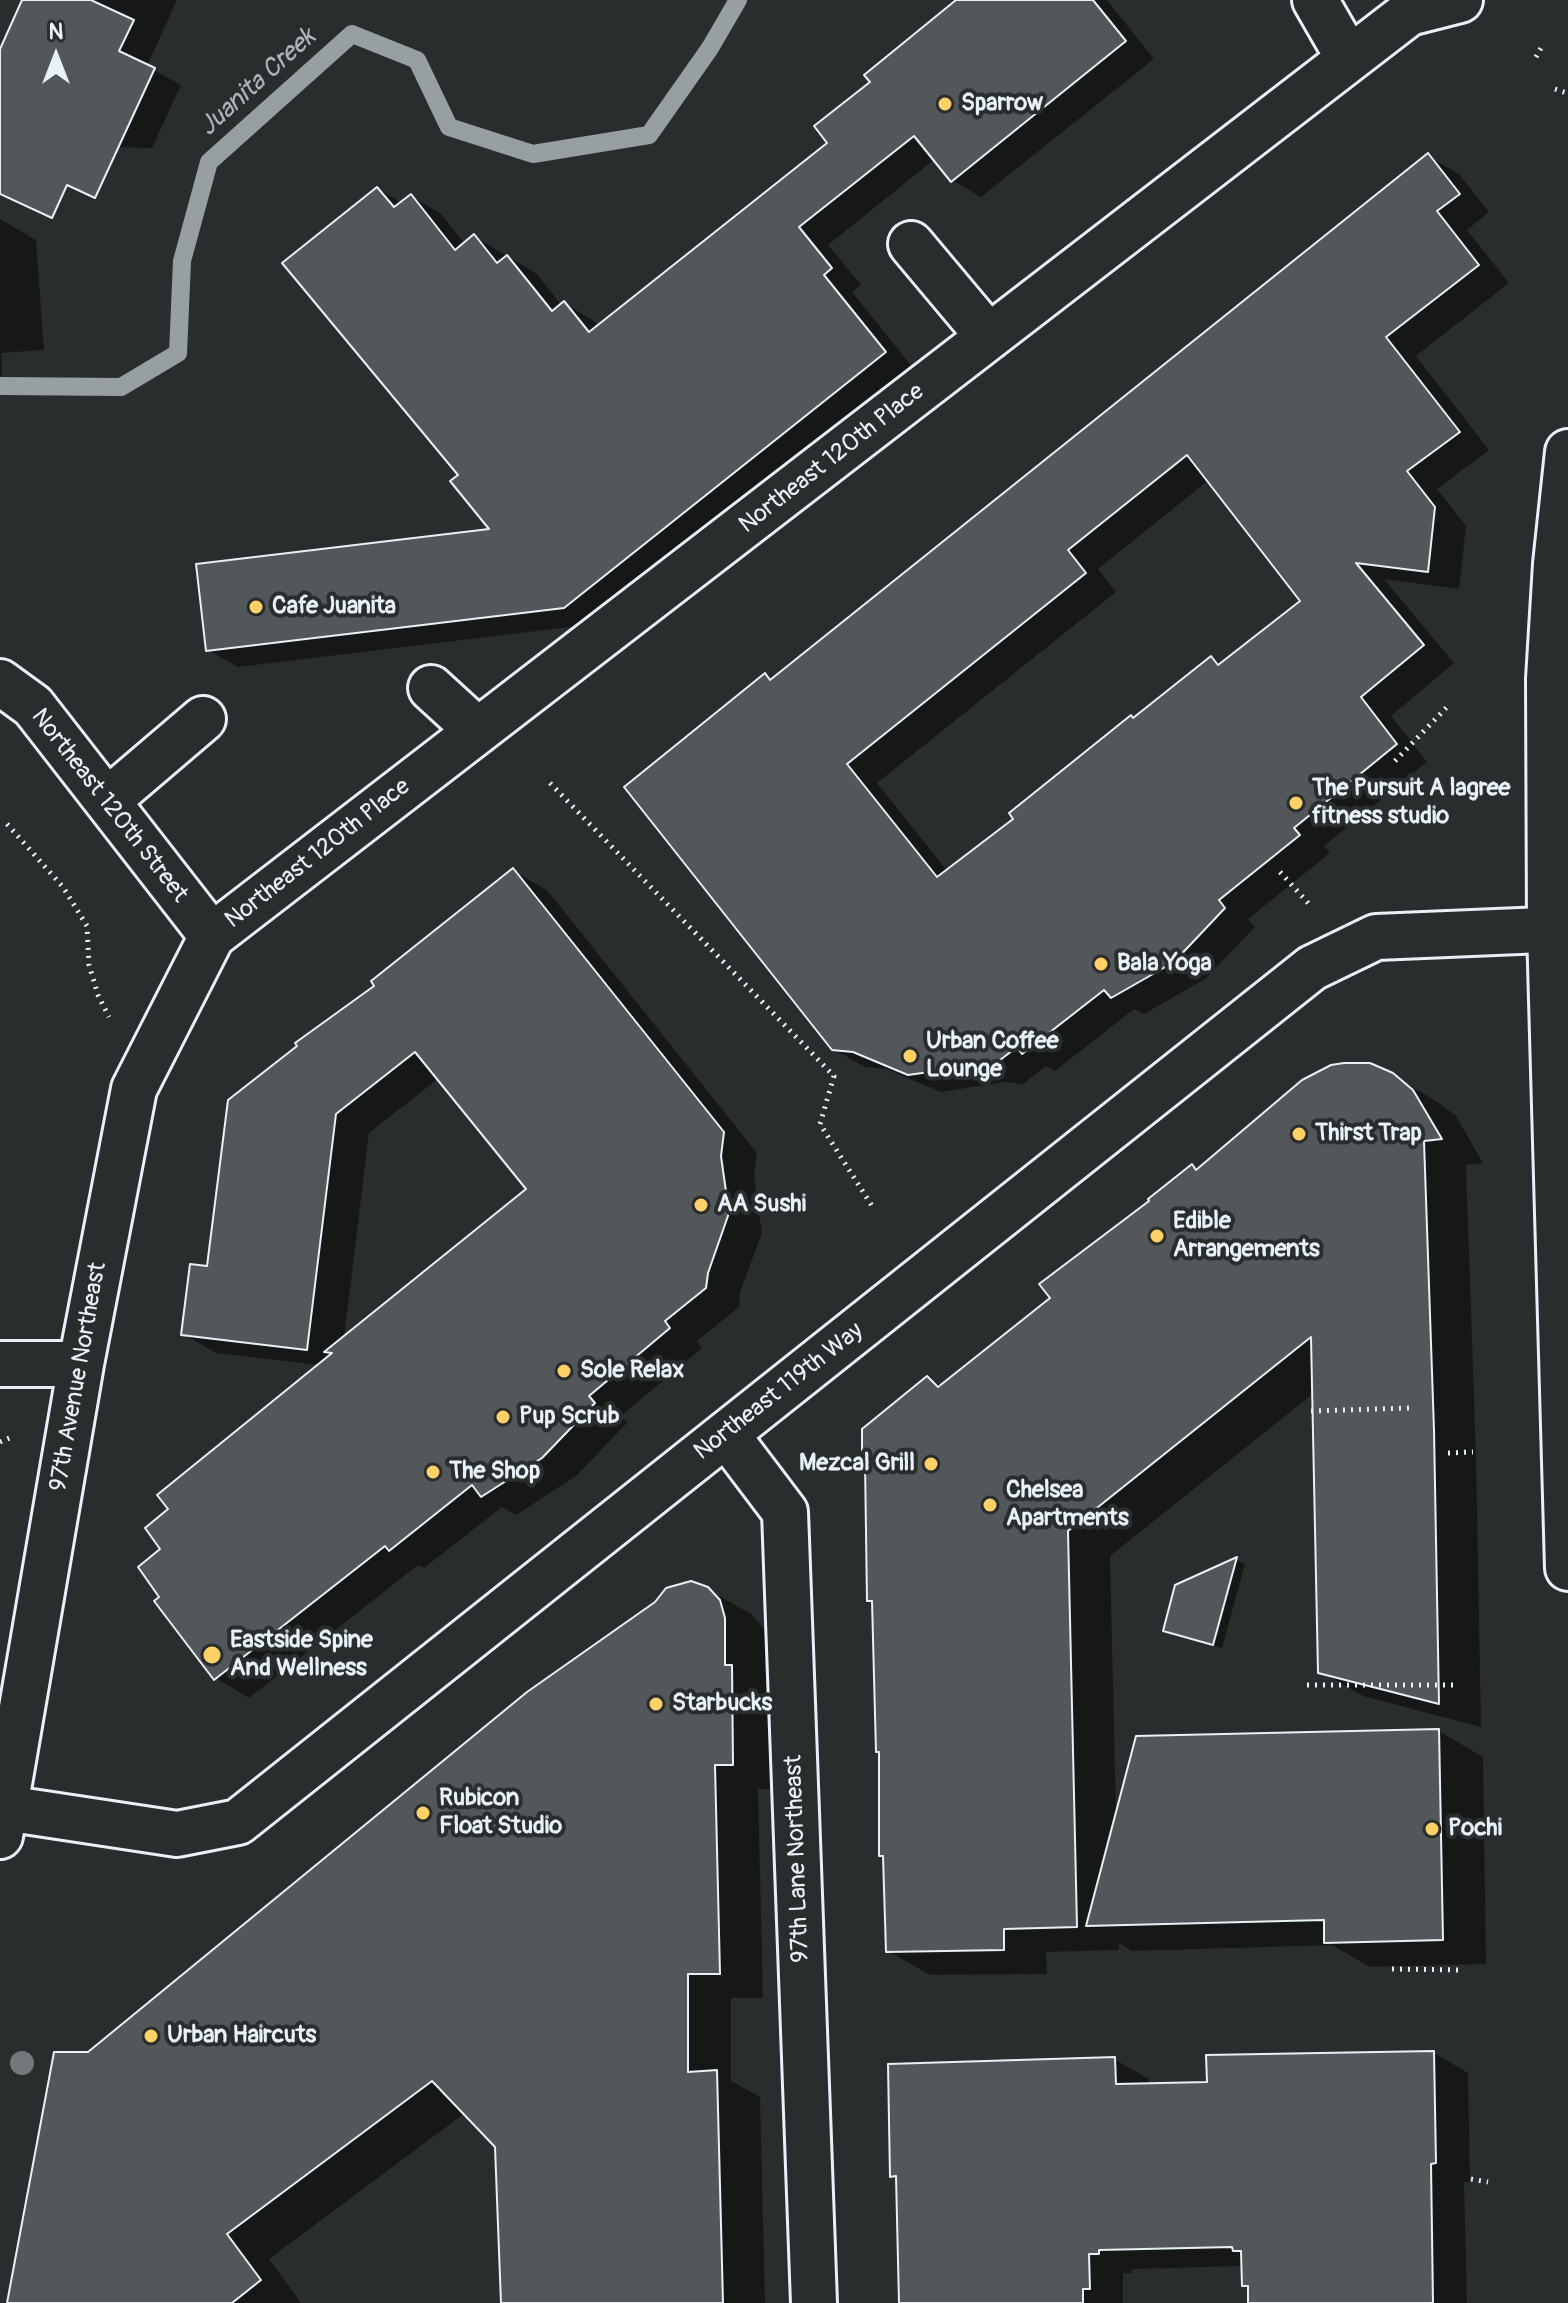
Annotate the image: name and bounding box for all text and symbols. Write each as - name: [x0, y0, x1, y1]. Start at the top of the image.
- north arrow: [16, 16, 96, 96]
- text: N: [49, 18, 63, 46]
- water label: Juanita Creek: [193, 23, 323, 143]
- place label: Sparrow: [961, 90, 1043, 118]
- marker: Sparrow: [936, 95, 954, 113]
- street label: Northeast 120th Place: [734, 378, 930, 540]
- place label: Cafe Juanita: [272, 593, 396, 621]
- marker: Cafe Juanita: [247, 598, 265, 616]
- street label: Northeast 120th Street: [25, 704, 193, 908]
- street label: Northeast 120th Place: [220, 773, 416, 935]
- place label: The Pursuit A lagree fitness studio: [1312, 775, 1510, 831]
- marker: The Pursuit A lagree fitness studio: [1287, 794, 1305, 812]
- place label: Bala Yoga: [1117, 950, 1212, 978]
- marker: Bala Yoga: [1092, 955, 1110, 973]
- place label: Urban Coffee Lounge: [926, 1028, 1059, 1084]
- marker: Urban Coffee Lounge: [901, 1047, 919, 1065]
- place label: Thirst Trap: [1315, 1120, 1422, 1148]
- marker: Thirst Trap: [1290, 1125, 1308, 1143]
- place label: AA Sushi: [717, 1191, 806, 1219]
- marker: AA Sushi: [692, 1196, 710, 1214]
- place label: Edible Arrangements: [1173, 1208, 1320, 1264]
- marker: Edible Arrangements: [1148, 1227, 1166, 1245]
- street label: 97th Avenue Northeast: [45, 1260, 113, 1494]
- street label: Northeast 119th Way: [689, 1317, 869, 1467]
- place label: Sole Relax: [580, 1357, 684, 1385]
- marker: Sole Relax: [555, 1362, 573, 1380]
- place label: Pup Scrub: [519, 1403, 619, 1431]
- marker: Pup Scrub: [494, 1408, 512, 1426]
- place label: Mezcal Grill: [799, 1450, 915, 1478]
- marker: Mezcal Grill: [922, 1455, 940, 1473]
- place label: The Shop: [449, 1458, 540, 1486]
- marker: The Shop: [424, 1463, 442, 1481]
- place label: Chelsea Apartments: [1006, 1477, 1129, 1533]
- marker: Chelsea Apartments: [981, 1496, 999, 1514]
- place label: Eastside Spine And Wellness: [230, 1627, 373, 1683]
- marker: Eastside Spine And Wellness: [201, 1644, 223, 1666]
- place label: Starbucks: [672, 1690, 772, 1718]
- marker: Starbucks: [647, 1695, 665, 1713]
- street label: 97th Lane Northeast: [780, 1755, 816, 1963]
- place label: Rubicon Float Studio: [439, 1785, 562, 1841]
- marker: Rubicon Float Studio: [414, 1804, 432, 1822]
- place label: Pochi: [1448, 1815, 1502, 1843]
- marker: Pochi: [1423, 1820, 1441, 1838]
- place label: Urban Haircuts: [167, 2022, 316, 2050]
- marker: Urban Haircuts: [142, 2027, 160, 2045]

